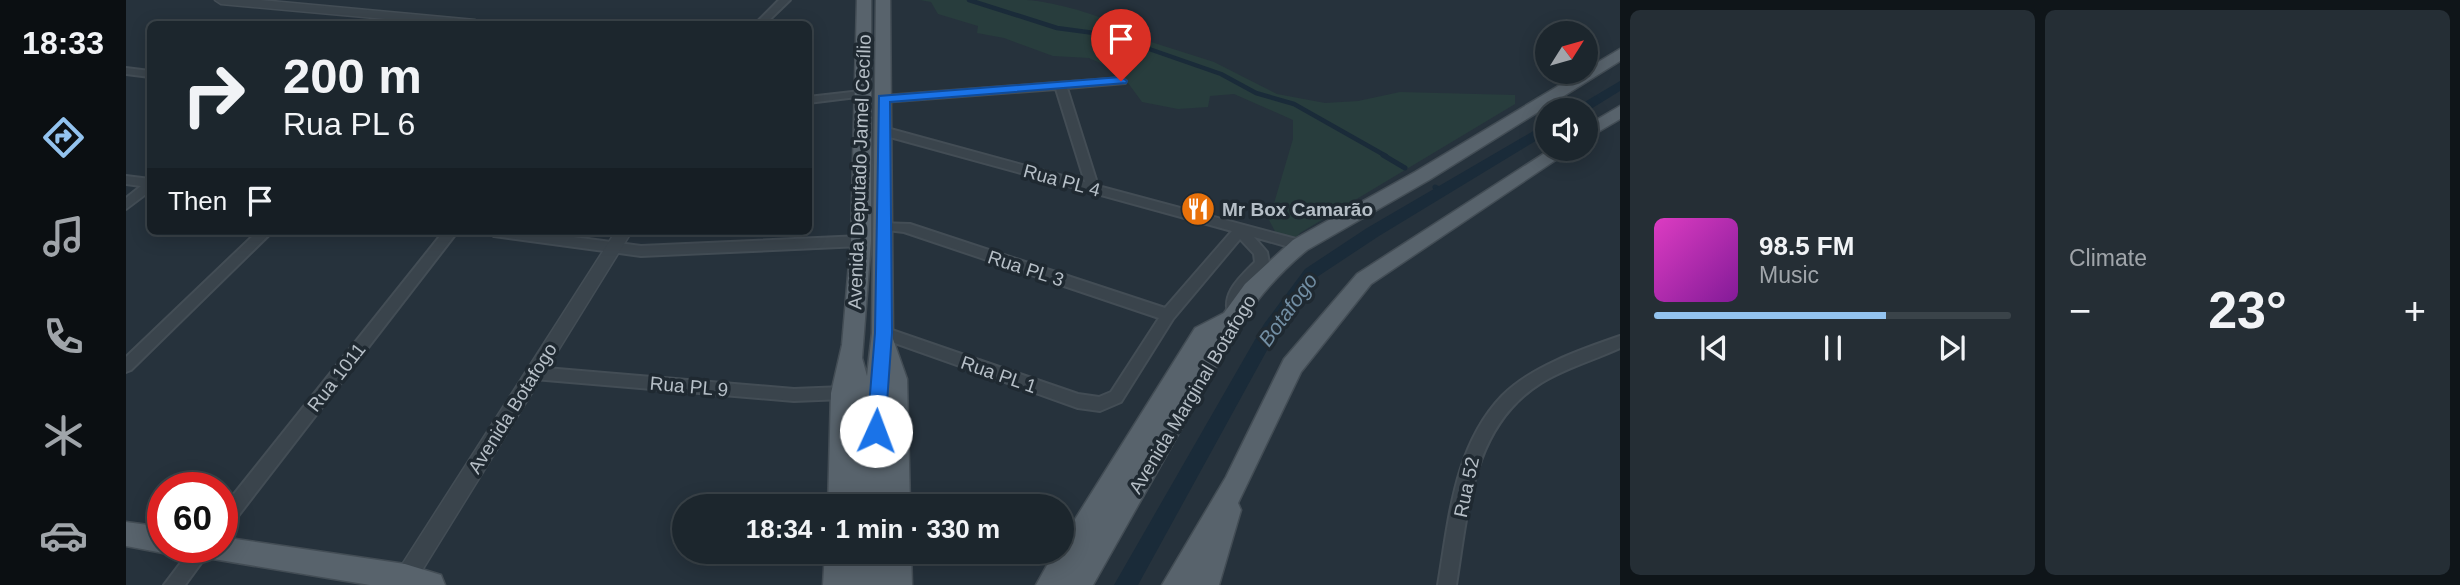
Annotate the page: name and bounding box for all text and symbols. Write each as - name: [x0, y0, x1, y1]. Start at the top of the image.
- pin: [1091, 9, 1151, 81]
- icon: arrive: [1102, 20, 1140, 58]
- north arrow: [1535, 21, 1598, 84]
- map controls: [1535, 21, 1598, 161]
- text: 18:33: [22, 25, 104, 61]
- street label: Avenida Deputado Jamel Cecílio: [844, 34, 875, 310]
- icon: right: [168, 49, 259, 140]
- text: 200 m: [283, 49, 422, 103]
- button: sound: [1535, 98, 1598, 161]
- text: Rua PL 6: [283, 106, 415, 142]
- icon: directions: [39, 113, 88, 162]
- street label: Rua PL 4: [1021, 160, 1103, 201]
- icon: arrive: [241, 182, 279, 220]
- text: Then: [168, 186, 227, 216]
- restaurant icon: Mr Box Camarão: [1179, 190, 1217, 228]
- place label: Mr Box Camarão: [1222, 199, 1373, 220]
- icon: music: [39, 212, 88, 261]
- text: 98.5 FM: [1759, 231, 1854, 261]
- text: Climate: [2069, 245, 2147, 271]
- street label: Rua PL 3: [985, 246, 1066, 291]
- text: Music: [1759, 262, 1819, 288]
- water label: Botafogo: [1254, 269, 1322, 350]
- text: 23°: [2208, 281, 2287, 339]
- text: −: [2069, 290, 2091, 332]
- text: +: [2404, 290, 2426, 332]
- street label: Avenida Marginal Botafogo: [1125, 291, 1260, 497]
- icon: phone: [39, 312, 88, 361]
- icon: previous: [1695, 329, 1733, 367]
- icon: pause: [1814, 329, 1852, 367]
- icon: next: [1933, 329, 1971, 367]
- street label: Rua 1011: [303, 339, 370, 416]
- street label: Avenida Botafogo: [464, 339, 561, 477]
- street label: Rua PL 1: [958, 352, 1039, 397]
- street label: Rua PL 9: [649, 373, 729, 400]
- position arrow: [839, 394, 913, 468]
- icon: climate: [39, 411, 88, 460]
- street label: Rua 52: [1450, 455, 1483, 519]
- speed limit sign: 60: [147, 472, 238, 563]
- icon: car: [39, 511, 88, 560]
- text: 18:34 · 1 min · 330 m: [746, 514, 1000, 544]

